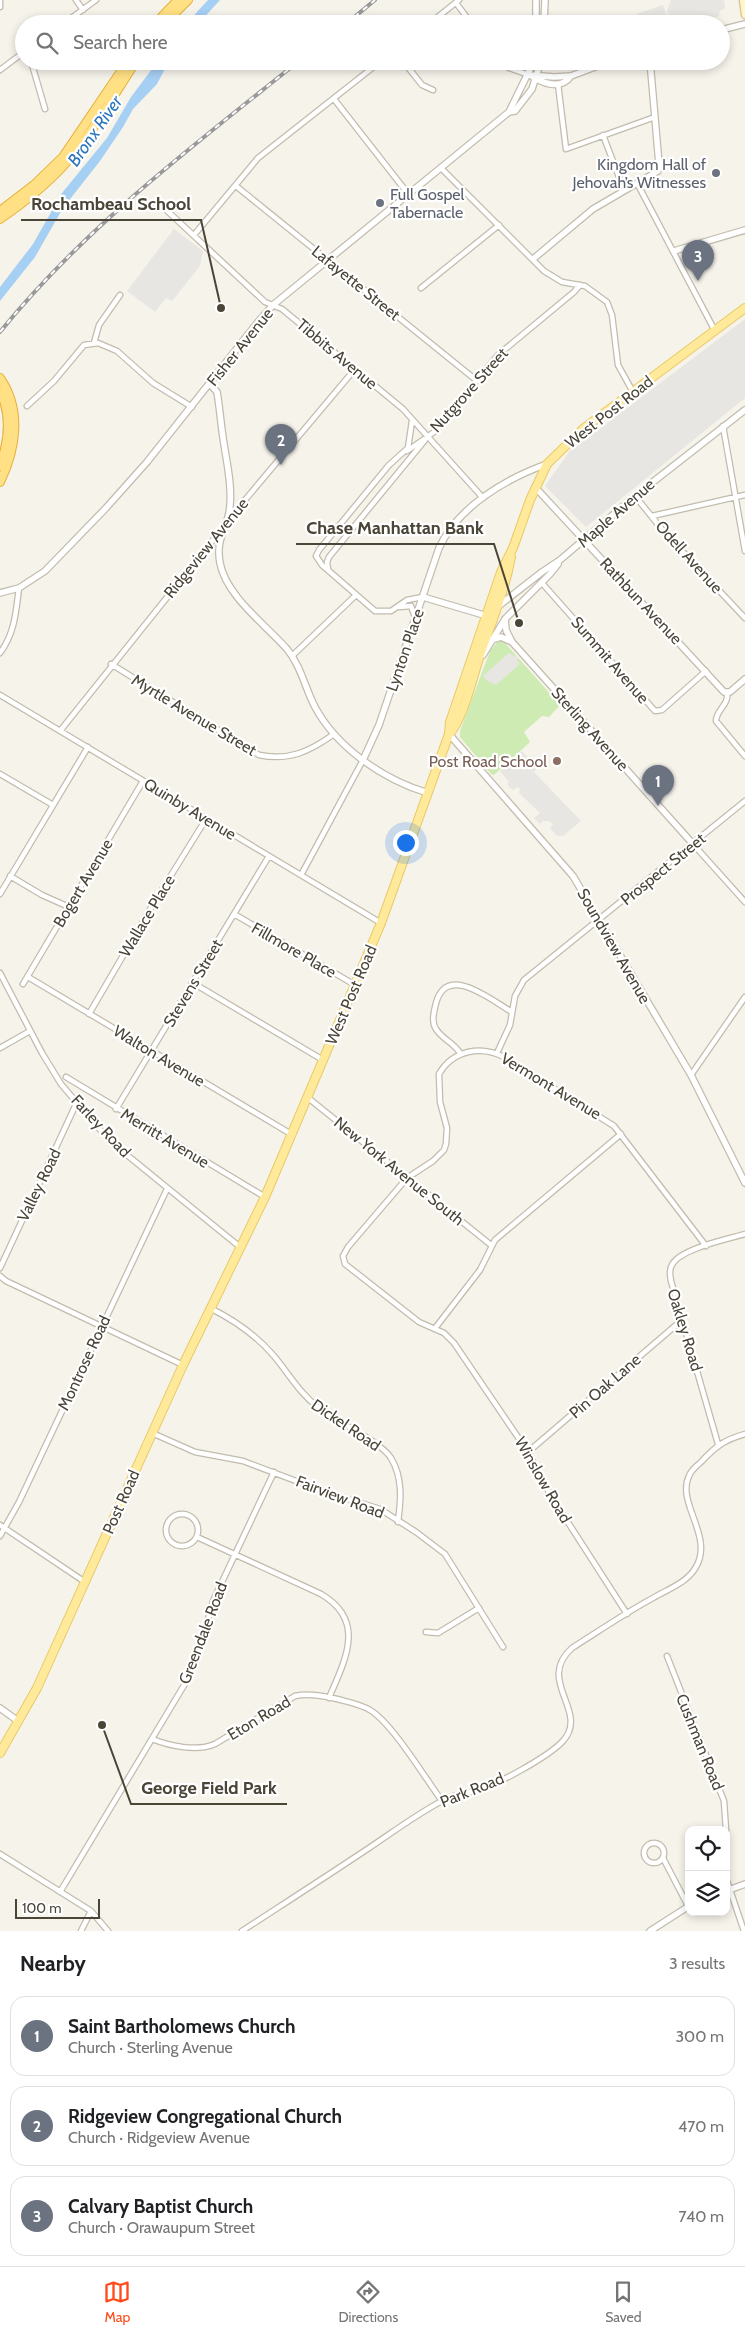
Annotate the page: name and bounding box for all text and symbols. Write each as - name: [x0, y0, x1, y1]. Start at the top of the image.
- search box: [15, 15, 730, 70]
- icon: search: [33, 29, 61, 57]
- text: Search here: [73, 31, 167, 54]
- water label: Bronx River: [63, 90, 128, 171]
- place label: Kingdom Hall of Jehovah’s Witnesses: [572, 155, 707, 192]
- marker: Kingdom Hall of Jehovah’s Witnesses: [710, 167, 722, 179]
- place label: Full Gospel Tabernacle: [390, 185, 464, 222]
- callout: Rochambeau School: [21, 187, 201, 220]
- text: Rochambeau School: [31, 193, 191, 215]
- marker: Full Gospel Tabernacle: [374, 197, 386, 209]
- pin: 3: [682, 240, 714, 281]
- street label: Lafayette Street: [308, 242, 404, 325]
- street label: Fisher Avenue: [203, 304, 277, 390]
- street label: Tibbits Avenue: [293, 315, 381, 393]
- street label: Nutgrove Street: [426, 343, 512, 436]
- street label: West Post Road: [561, 372, 657, 452]
- pin: 2: [265, 424, 297, 465]
- street label: Maple Avenue: [574, 474, 658, 552]
- street label: Ridgeview Avenue: [160, 494, 252, 602]
- callout: Chase Manhattan Bank: [296, 511, 494, 544]
- text: Chase Manhattan Bank: [306, 517, 484, 539]
- street label: Odell Avenue: [651, 517, 727, 597]
- street label: Rathbun Avenue: [596, 554, 686, 648]
- street label: Lynton Place: [382, 606, 428, 694]
- street label: Summit Avenue: [567, 613, 653, 707]
- street label: Myrtle Avenue Street: [128, 670, 260, 760]
- street label: Sterling Avenue: [547, 683, 633, 775]
- place label: Post Road School: [429, 752, 547, 771]
- marker: Post Road School: [551, 755, 563, 767]
- pin: 1: [642, 765, 674, 806]
- street label: Quinby Avenue: [140, 774, 240, 844]
- street label: Prospect Street: [617, 829, 710, 909]
- your location: [393, 830, 419, 856]
- street label: Bogert Avenue: [49, 836, 117, 930]
- street label: Wallace Place: [115, 872, 179, 960]
- street label: Soundview Avenue: [573, 885, 655, 1007]
- street label: Fillmore Place: [248, 918, 340, 982]
- street label: Stevens Street: [159, 935, 227, 1030]
- street label: West Post Road: [321, 942, 381, 1048]
- street label: Walton Avenue: [110, 1021, 208, 1091]
- street label: Vermont Avenue: [497, 1049, 605, 1123]
- street label: Farley Road: [67, 1091, 135, 1161]
- street label: Merritt Avenue: [117, 1104, 213, 1172]
- street label: New York Avenue South: [330, 1113, 468, 1229]
- street label: Valley Road: [13, 1145, 65, 1225]
- street label: Oakley Road: [663, 1286, 707, 1374]
- street label: Montrose Road: [54, 1313, 114, 1413]
- street label: Pin Oak Lane: [565, 1350, 645, 1422]
- street label: Dickel Road: [308, 1395, 384, 1455]
- street label: Winslow Road: [511, 1434, 575, 1526]
- street label: Post Road: [98, 1467, 144, 1537]
- street label: Fairview Road: [293, 1471, 387, 1523]
- street label: Greendale Road: [175, 1579, 231, 1687]
- street label: Cushman Road: [672, 1691, 728, 1793]
- street label: Eton Road: [224, 1692, 294, 1744]
- street label: Park Road: [437, 1769, 507, 1811]
- callout: George Field Park: [131, 1771, 287, 1804]
- text: George Field Park: [141, 1777, 277, 1799]
- map controls: [685, 1826, 730, 1916]
- button: locate: [685, 1826, 730, 1871]
- button: layers: [685, 1871, 730, 1916]
- scale bar: [15, 1896, 100, 1919]
- text: 100 m: [22, 1899, 62, 1917]
- text: Nearby: [20, 1951, 86, 1976]
- text: 3 results: [669, 1954, 725, 1973]
- text: Saint Bartholomews Church: [68, 2015, 296, 2038]
- text: 1: [34, 2027, 40, 2046]
- text: 300 m: [675, 2027, 724, 2046]
- text: Church · Sterling Avenue: [68, 2038, 233, 2057]
- text: Ridgeview Congregational Church: [68, 2105, 342, 2128]
- text: 2: [33, 2117, 41, 2136]
- text: 470 m: [678, 2117, 724, 2136]
- text: Church · Ridgeview Avenue: [68, 2128, 250, 2147]
- text: Calvary Baptist Church: [68, 2195, 253, 2218]
- text: 3: [33, 2207, 41, 2226]
- text: 740 m: [678, 2207, 724, 2226]
- text: Church · Orawaupum Street: [68, 2218, 255, 2237]
- tab: Map: [103, 2278, 131, 2326]
- tab: Directions: [338, 2278, 398, 2326]
- tab: Saved: [605, 2278, 642, 2326]

